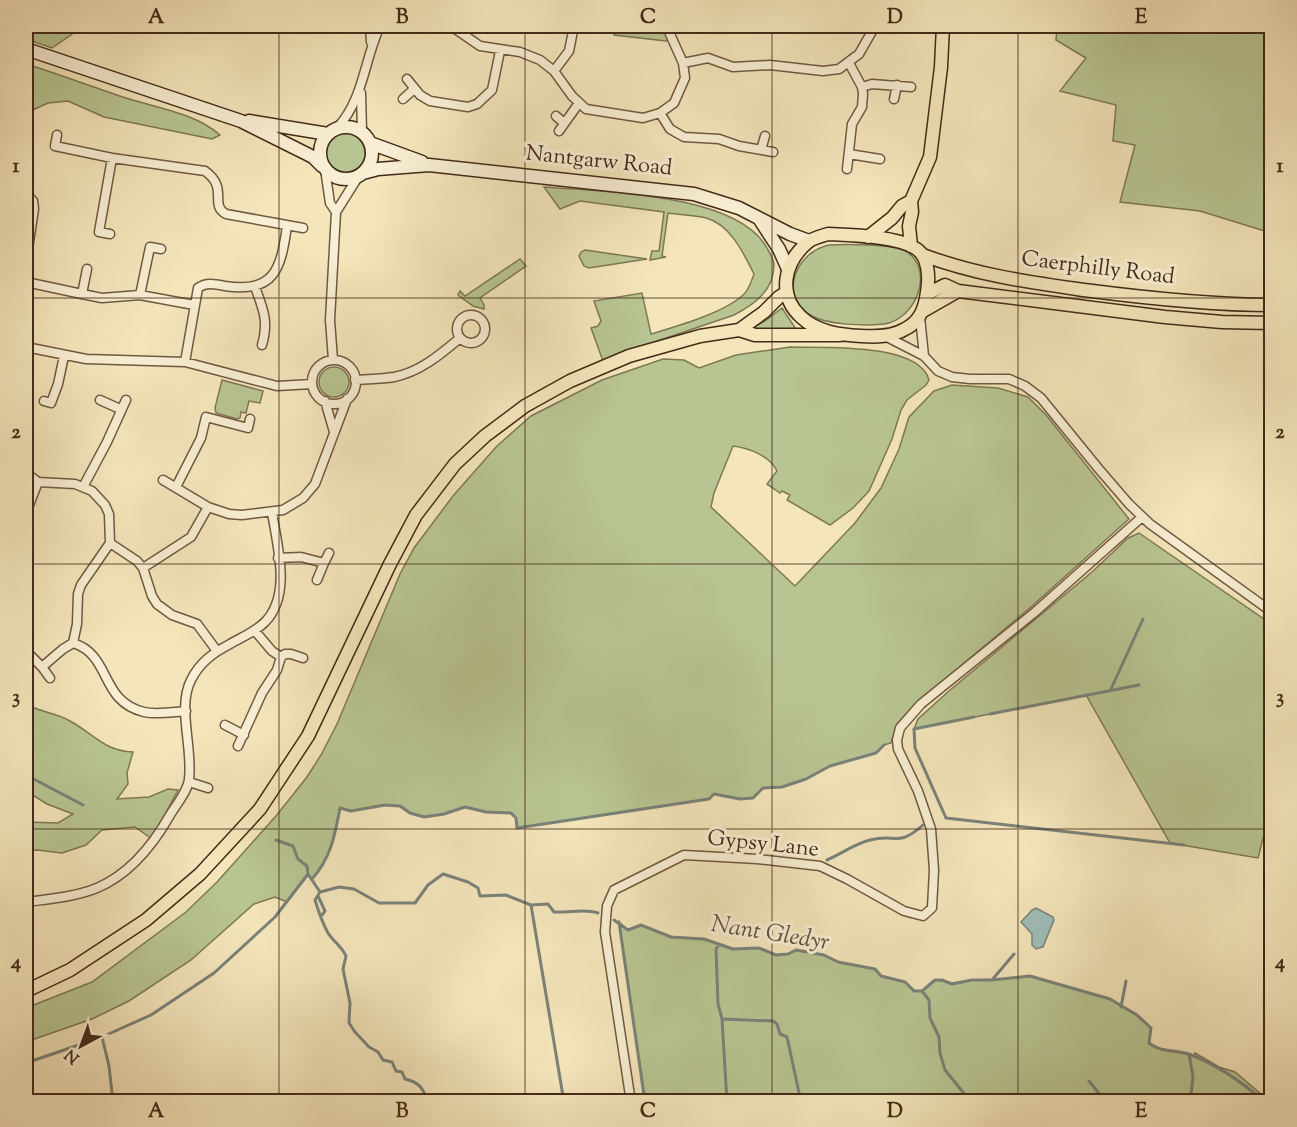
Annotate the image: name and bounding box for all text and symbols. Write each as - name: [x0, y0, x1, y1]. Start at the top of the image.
- text: A: [148, 4, 165, 33]
- text: B: [396, 4, 409, 33]
- text: C: [640, 4, 656, 33]
- text: D: [887, 4, 903, 33]
- text: E: [1135, 4, 1148, 33]
- street label: Nantgarw Road: [524, 138, 674, 186]
- text: 1: [13, 153, 20, 182]
- text: 1: [1277, 153, 1284, 182]
- street label: Caerphilly Road: [1020, 244, 1176, 294]
- text: 2: [11, 419, 21, 448]
- text: 2: [1275, 419, 1285, 448]
- text: 3: [12, 684, 20, 713]
- text: 3: [1276, 684, 1284, 713]
- street label: Gypsy Lane: [706, 823, 820, 867]
- water label: Nant Gledyr: [709, 908, 832, 960]
- text: 4: [10, 949, 21, 978]
- text: 4: [1274, 949, 1285, 978]
- north arrow: [51, 1016, 111, 1076]
- text: N: [60, 1042, 85, 1068]
- text: A: [148, 1098, 165, 1127]
- text: B: [396, 1098, 409, 1127]
- text: C: [640, 1098, 656, 1127]
- text: D: [887, 1098, 903, 1127]
- text: E: [1135, 1098, 1148, 1127]

